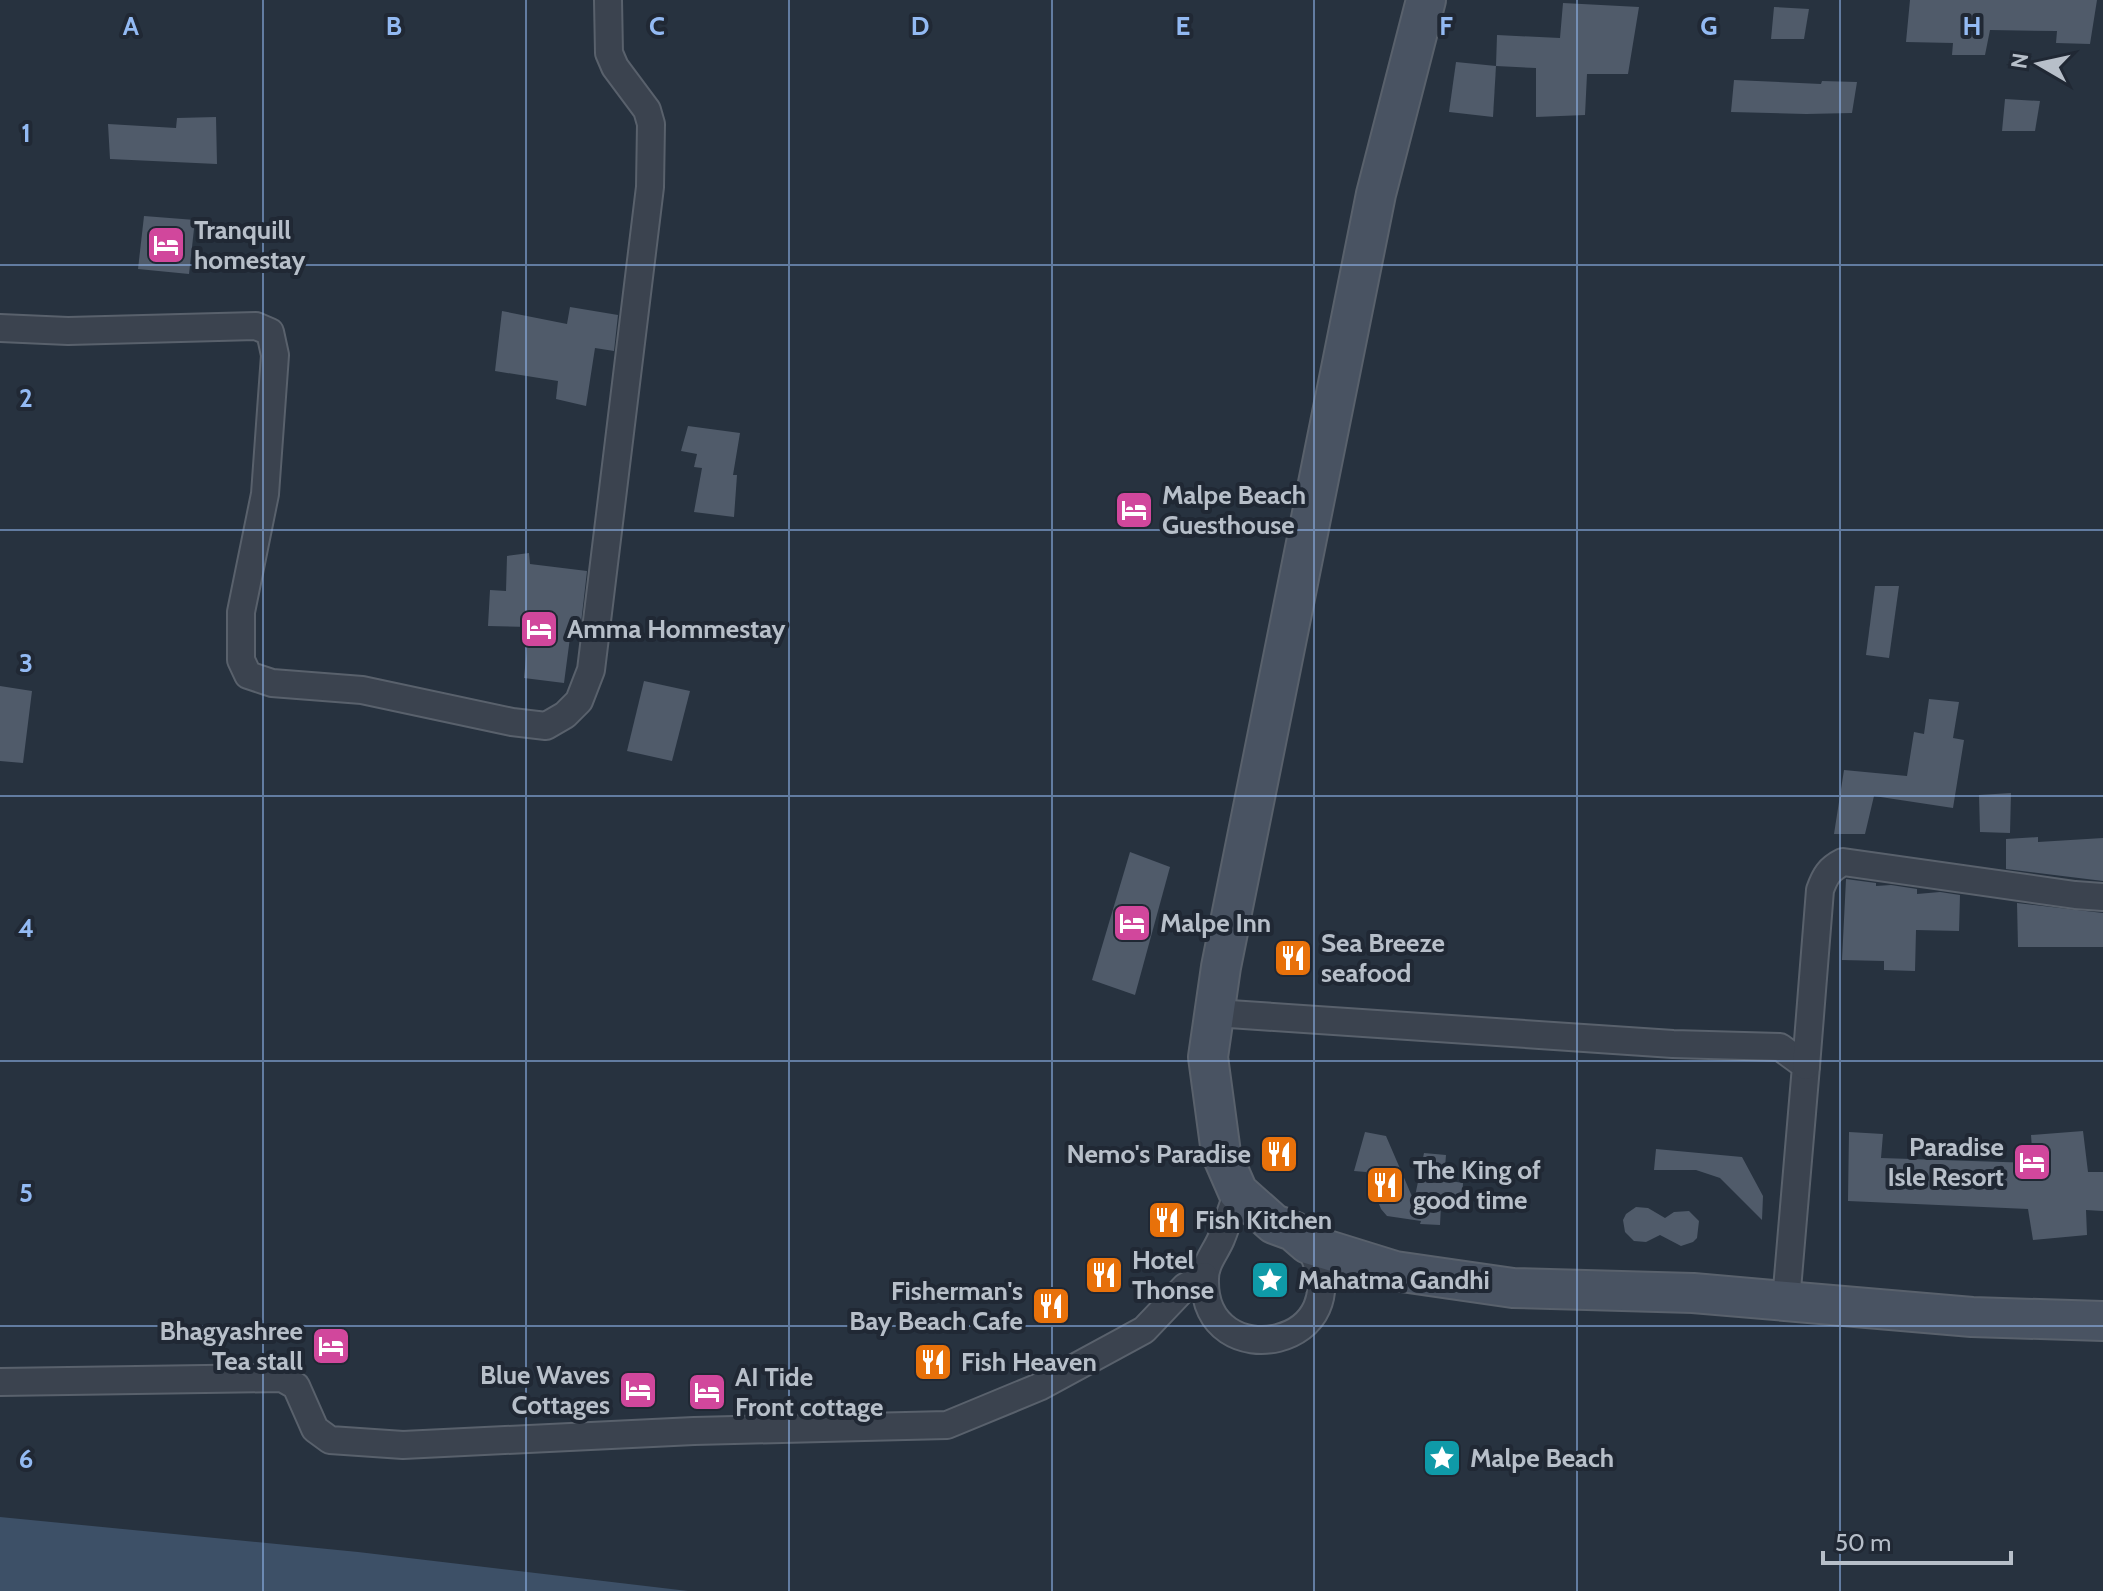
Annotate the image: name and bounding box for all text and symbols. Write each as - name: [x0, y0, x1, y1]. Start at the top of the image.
- text: A: [123, 10, 140, 42]
- text: B: [386, 10, 402, 42]
- text: C: [649, 10, 665, 42]
- text: D: [911, 10, 929, 42]
- text: E: [1176, 10, 1190, 42]
- text: F: [1439, 10, 1453, 42]
- text: G: [1700, 10, 1718, 42]
- text: H: [1963, 10, 1981, 42]
- north arrow: [1999, 24, 2079, 104]
- text: N: [2005, 51, 2034, 71]
- text: 1: [21, 117, 31, 149]
- place label: Tranquill homestay: [194, 214, 305, 276]
- hotel icon: Tranquill homestay: [145, 224, 187, 266]
- text: 2: [19, 382, 33, 414]
- place label: Malpe Beach Guesthouse: [1162, 479, 1306, 541]
- hotel icon: Malpe Beach Guesthouse: [1113, 489, 1155, 531]
- hotel icon: Amma Hommestay: [518, 608, 560, 650]
- place label: Amma Hommestay: [567, 613, 786, 645]
- text: 3: [19, 647, 33, 679]
- hotel icon: Malpe Inn: [1111, 902, 1153, 944]
- place label: Malpe Inn: [1160, 907, 1271, 939]
- text: 4: [18, 912, 34, 944]
- place label: Sea Breeze seafood: [1321, 927, 1445, 989]
- restaurant icon: Sea Breeze seafood: [1272, 937, 1314, 979]
- place label: Paradise Isle Resort: [1887, 1131, 2004, 1193]
- restaurant icon: Nemo's Paradise: [1258, 1133, 1300, 1175]
- place label: Nemo's Paradise: [1066, 1138, 1251, 1170]
- hotel icon: Paradise Isle Resort: [2011, 1141, 2053, 1183]
- place label: The King of good time: [1413, 1154, 1541, 1216]
- restaurant icon: The King of good time: [1364, 1164, 1406, 1206]
- text: 5: [19, 1177, 33, 1209]
- restaurant icon: Fish Kitchen: [1146, 1199, 1188, 1241]
- place label: Fish Kitchen: [1195, 1204, 1332, 1236]
- place label: Hotel Thonse: [1132, 1244, 1214, 1306]
- restaurant icon: Hotel Thonse: [1083, 1254, 1125, 1296]
- place icon: Mahatma Gandhi: [1249, 1259, 1291, 1301]
- place label: Mahatma Gandhi: [1298, 1264, 1490, 1296]
- place label: Fisherman's Bay Beach Cafe: [849, 1275, 1023, 1337]
- restaurant icon: Fisherman's Bay Beach Cafe: [1030, 1285, 1072, 1327]
- place label: Bhagyashree Tea stall: [159, 1315, 303, 1377]
- hotel icon: Bhagyashree Tea stall: [310, 1325, 352, 1367]
- restaurant icon: Fish Heaven: [912, 1341, 954, 1383]
- place label: Fish Heaven: [961, 1346, 1097, 1378]
- place label: Blue Waves Cottages: [480, 1359, 610, 1421]
- place label: AI Tide Front cottage: [735, 1361, 883, 1423]
- hotel icon: Blue Waves Cottages: [617, 1369, 659, 1411]
- hotel icon: AI Tide Front cottage: [686, 1371, 728, 1413]
- place icon: Malpe Beach: [1421, 1437, 1463, 1479]
- place label: Malpe Beach: [1470, 1442, 1614, 1474]
- text: 6: [19, 1443, 33, 1475]
- scale bar: [1823, 1515, 2011, 1565]
- text: 50 m: [1835, 1528, 1891, 1557]

